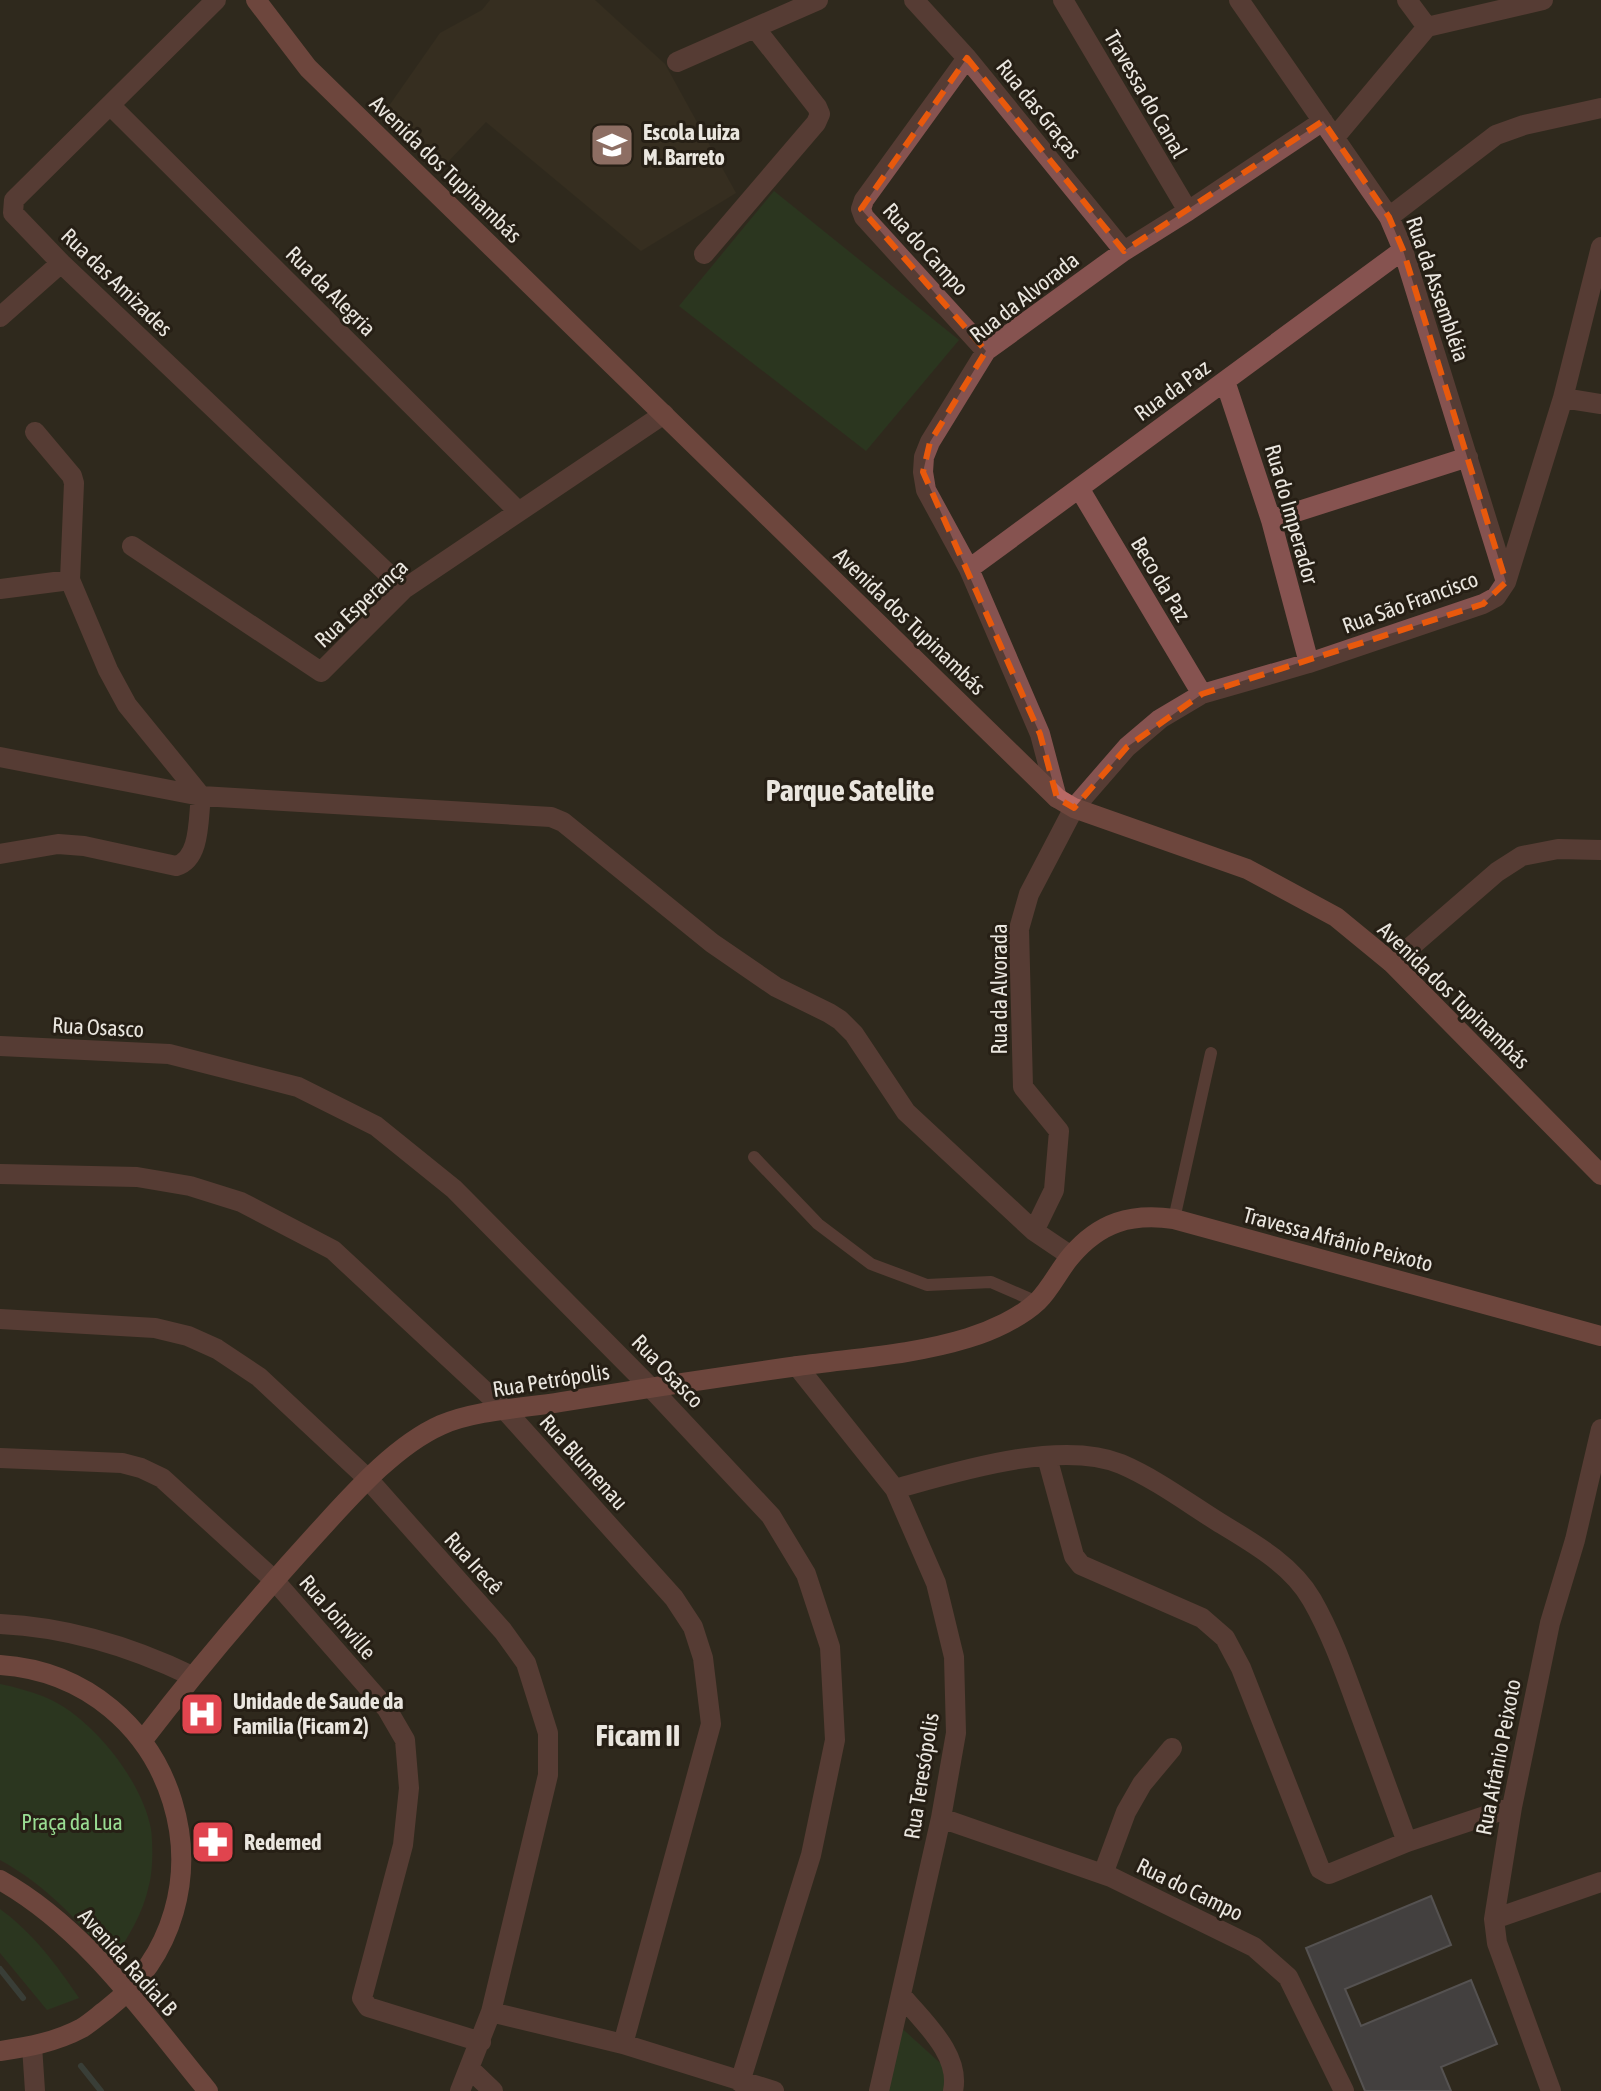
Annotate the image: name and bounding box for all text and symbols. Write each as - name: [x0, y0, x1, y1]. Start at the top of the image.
- street label: Travessa do Canal: [1099, 26, 1193, 163]
- street label: Rua das Graças: [991, 54, 1087, 164]
- street label: Avenida dos Tupinambás: [365, 90, 527, 248]
- place label: Escola Luiza M. Barreto: [643, 119, 740, 170]
- school or university icon: Escola Luiza M. Barreto: [588, 121, 636, 169]
- street label: Rua do Campo: [878, 197, 974, 301]
- street label: Rua da Assembléia: [1401, 213, 1475, 365]
- street label: Rua das Amizades: [56, 223, 178, 342]
- street label: Rua da Alegria: [281, 241, 381, 341]
- street label: Rua da Alvorada: [964, 246, 1084, 348]
- street label: Rua da Paz: [1129, 354, 1215, 426]
- street label: Rua do Imperador: [1260, 441, 1324, 587]
- street label: Beco da Paz: [1126, 532, 1196, 626]
- street label: Avenida dos Tupinambás: [829, 542, 991, 700]
- street label: Rua Esperança: [309, 553, 413, 653]
- street label: Rua São Francisco: [1339, 565, 1481, 639]
- district label: Parque Satelite: [766, 773, 934, 807]
- street label: Avenida dos Tupinambás: [1373, 916, 1535, 1074]
- street label: Rua da Alvorada: [986, 923, 1012, 1055]
- street label: Rua Osasco: [51, 1012, 145, 1042]
- street label: Travessa Afrânio Peixoto: [1240, 1201, 1436, 1277]
- street label: Rua Osasco: [627, 1329, 709, 1413]
- street label: Rua Petrópolis: [491, 1358, 612, 1402]
- street label: Rua Blumenau: [534, 1409, 634, 1515]
- street label: Rua Irecê: [439, 1526, 509, 1600]
- street label: Rua Joinville: [294, 1569, 382, 1665]
- street label: Rua Afrânio Peixoto: [1470, 1677, 1526, 1837]
- place label: Unidade de Saude da Familia (Ficam 2): [233, 1688, 403, 1739]
- hospital icon: Unidade de Saude da Familia (Ficam 2): [178, 1690, 226, 1738]
- street label: Rua Teresópolis: [898, 1711, 944, 1841]
- district label: Ficam II: [595, 1718, 681, 1752]
- park label: Praça da Lua: [21, 1809, 123, 1835]
- pharmacy icon: Redemed: [189, 1818, 237, 1866]
- place label: Redemed: [244, 1829, 321, 1855]
- street label: Rua do Campo: [1132, 1852, 1248, 1926]
- street label: Avenida Radial B: [73, 1903, 183, 2021]

